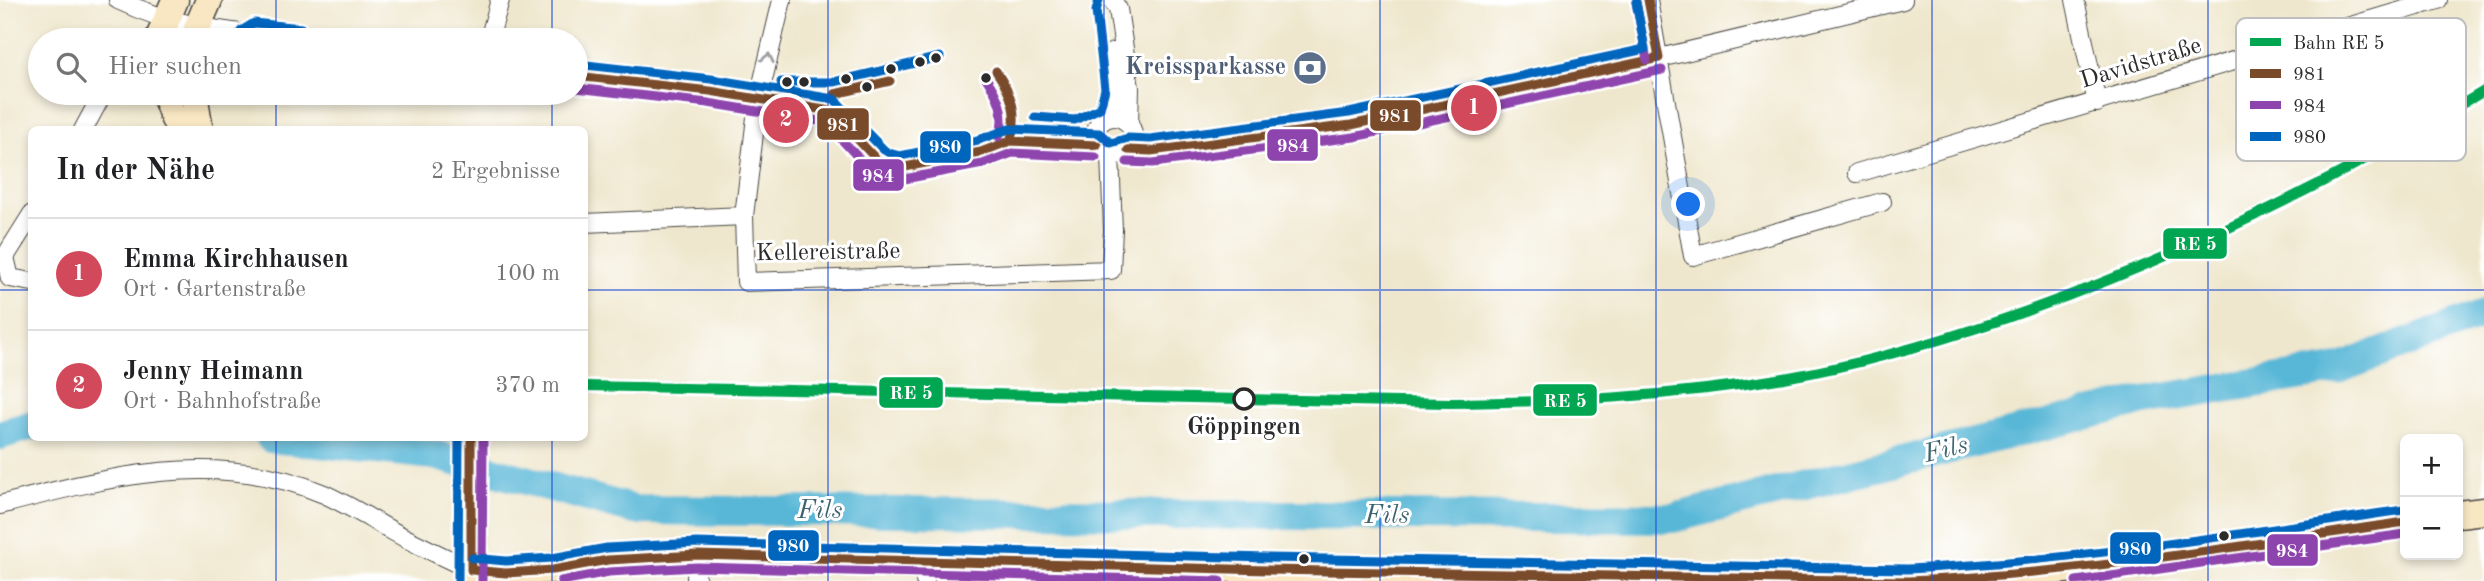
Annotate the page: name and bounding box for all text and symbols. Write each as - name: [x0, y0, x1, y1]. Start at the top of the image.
- legend: [2236, 18, 2466, 161]
- search box: [28, 28, 588, 105]
- street label: Davidstraße: [2077, 34, 2205, 94]
- text: Bahn RE 5: [2293, 35, 2384, 54]
- icon: search: [52, 48, 90, 86]
- bank icon: Kreissparkasse: [1291, 49, 1329, 87]
- unlabelled marker: [929, 51, 943, 65]
- one-way arrow: [759, 52, 774, 64]
- text: Hier suchen: [108, 54, 242, 80]
- unlabelled marker: [913, 55, 927, 69]
- place label: Kreissparkasse: [1125, 56, 1286, 80]
- unlabelled marker: [884, 62, 898, 76]
- text: 981: [2293, 66, 2326, 85]
- unlabelled marker: [979, 71, 993, 85]
- unlabelled marker: [839, 72, 853, 86]
- unlabelled marker: [780, 75, 794, 89]
- unlabelled marker: [797, 75, 811, 89]
- unlabelled marker: [860, 80, 874, 94]
- pin: 1: [1451, 82, 1497, 134]
- pin: 2: [763, 94, 809, 146]
- text: 984: [2293, 98, 2326, 117]
- line badge: 981: [1369, 99, 1422, 132]
- line badge: 981: [816, 107, 870, 141]
- text: 981: [1378, 108, 1412, 127]
- text: 981: [826, 117, 860, 136]
- line badge: 984: [1266, 128, 1319, 162]
- text: 980: [2293, 129, 2326, 148]
- line badge: 980: [919, 130, 972, 164]
- text: 984: [1276, 138, 1310, 157]
- text: 980: [928, 139, 962, 158]
- text: In der Nähe: [56, 156, 215, 186]
- line badge: 984: [852, 158, 905, 192]
- text: 2 Ergebnisse: [431, 160, 560, 183]
- text: 984: [861, 168, 895, 187]
- your location: [1671, 187, 1705, 221]
- line badge: RE 5: [2162, 227, 2228, 260]
- text: RE 5: [2173, 236, 2217, 255]
- street label: Kellereistraße: [755, 240, 901, 266]
- text: Emma Kirchhausen: [123, 247, 349, 273]
- text: 1: [72, 262, 86, 285]
- text: 100 m: [495, 262, 560, 285]
- text: Ort · Gartenstraße: [123, 278, 306, 301]
- text: Jenny Heimann: [123, 359, 303, 385]
- text: 2: [72, 374, 86, 397]
- text: 370 m: [495, 374, 560, 397]
- line badge: RE 5: [878, 376, 944, 409]
- line badge: RE 5: [1532, 383, 1598, 417]
- text: RE 5: [889, 385, 933, 404]
- marker: Göppingen: [1233, 388, 1255, 410]
- text: Ort · Bahnhofstraße: [123, 390, 321, 413]
- text: RE 5: [1543, 393, 1587, 412]
- place label: Göppingen: [1187, 416, 1301, 440]
- water label: Fils: [1920, 432, 1971, 468]
- map controls: [2400, 434, 2463, 560]
- button: +: [2400, 434, 2463, 497]
- button: −: [2400, 497, 2463, 560]
- water label: Fils: [797, 498, 842, 524]
- water label: Fils: [1364, 503, 1409, 529]
- line badge: 980: [767, 529, 820, 562]
- unlabelled marker: [2217, 529, 2231, 543]
- line badge: 980: [2109, 531, 2162, 565]
- line badge: 984: [2266, 533, 2319, 567]
- text: 980: [776, 538, 810, 557]
- text: 980: [2118, 541, 2152, 560]
- text: 984: [2275, 543, 2309, 562]
- unlabelled marker: [1297, 552, 1311, 566]

